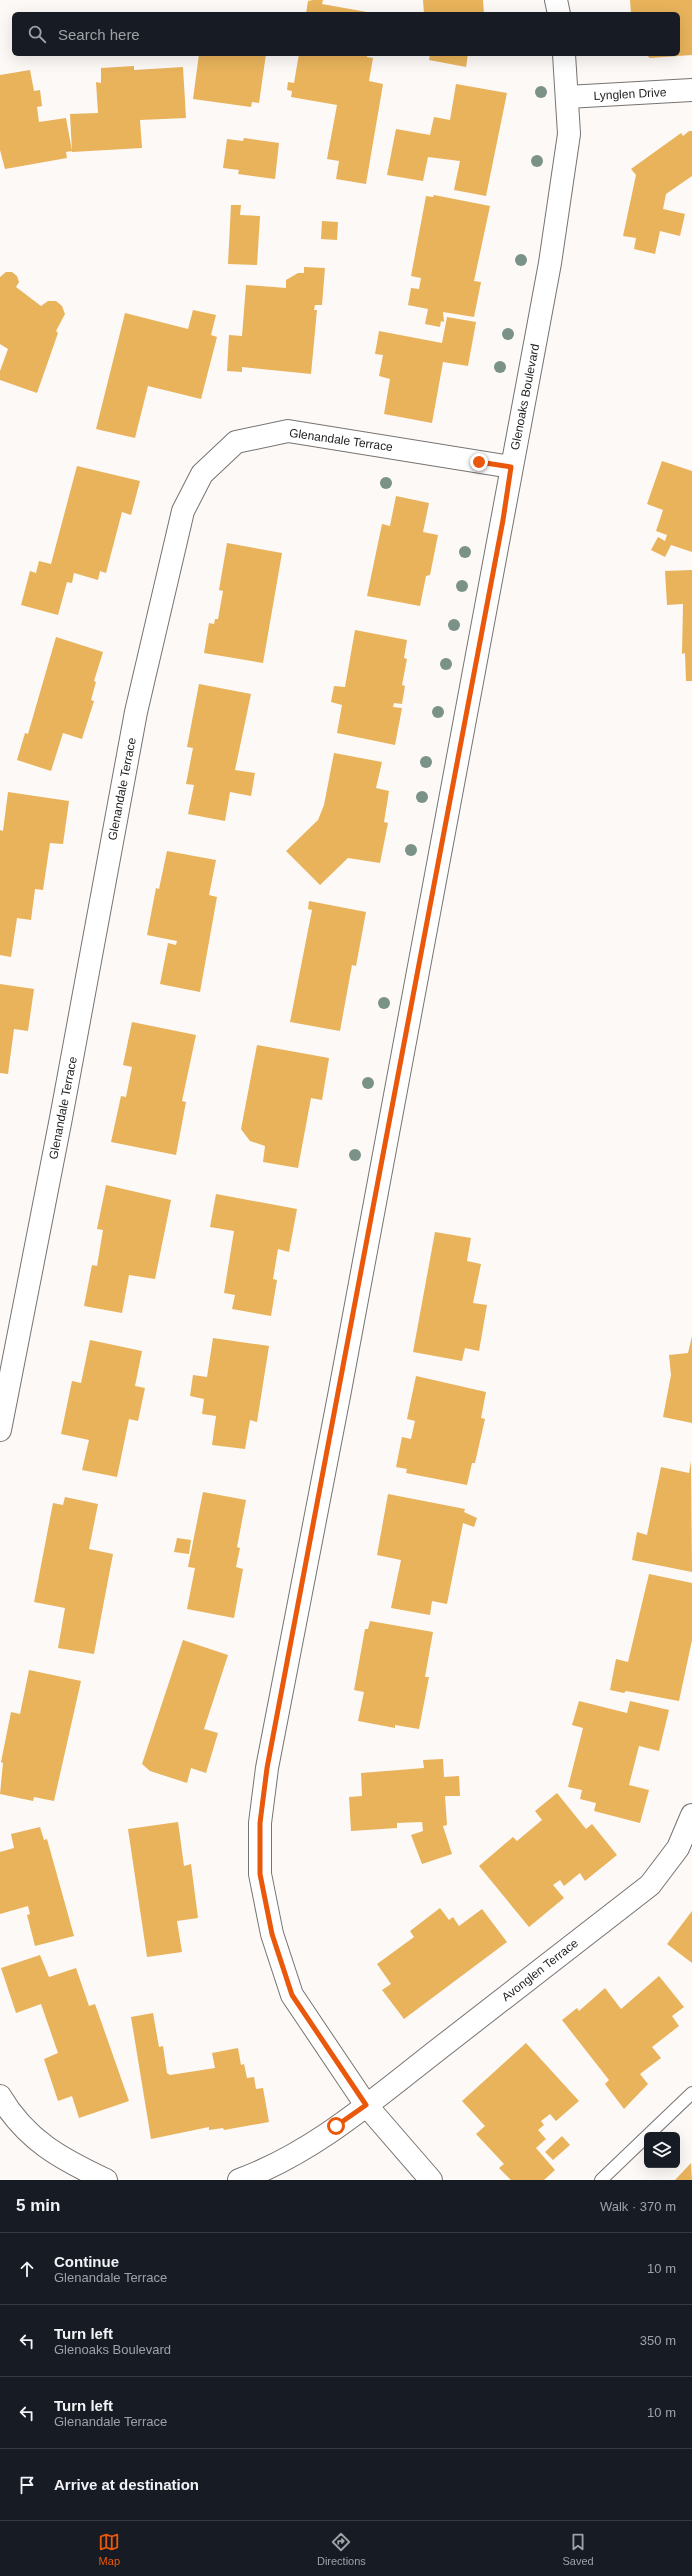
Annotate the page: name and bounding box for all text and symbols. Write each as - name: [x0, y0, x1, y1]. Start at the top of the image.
- search box: [12, 12, 680, 56]
- icon: search: [26, 23, 48, 45]
- text: Search here: [58, 26, 140, 43]
- street label: Lynglen Drive: [593, 85, 667, 103]
- street label: Glenoaks Boulevard: [508, 343, 542, 451]
- street label: Glenandale Terrace: [288, 426, 394, 454]
- route end: [470, 453, 488, 471]
- street label: Glenandale Terrace: [105, 736, 139, 842]
- street label: Glenandale Terrace: [46, 1055, 80, 1161]
- street label: Avonglen Terrace: [499, 1936, 581, 2004]
- route start: [327, 2117, 345, 2135]
- map controls: [644, 2132, 680, 2168]
- button: layers: [644, 2132, 680, 2168]
- text: 5 min: [16, 2196, 60, 2215]
- text: Walk · 370 m: [600, 2199, 676, 2214]
- text: Continue: [54, 2253, 119, 2270]
- icon: ahead: [16, 2258, 38, 2280]
- text: 10 m: [647, 2261, 676, 2276]
- text: Glenandale Terrace: [54, 2270, 167, 2285]
- text: Turn left: [54, 2325, 113, 2342]
- icon: left: [16, 2330, 38, 2352]
- text: 350 m: [640, 2333, 676, 2348]
- text: Glenoaks Boulevard: [54, 2342, 171, 2357]
- text: Turn left: [54, 2397, 113, 2414]
- icon: left: [16, 2402, 38, 2424]
- text: 10 m: [647, 2405, 676, 2420]
- text: Glenandale Terrace: [54, 2414, 167, 2429]
- icon: arrive: [16, 2474, 38, 2496]
- text: Arrive at destination: [54, 2476, 199, 2493]
- tab: Map: [98, 2531, 120, 2567]
- tab: Directions: [317, 2531, 366, 2567]
- tab: Saved: [562, 2531, 594, 2567]

